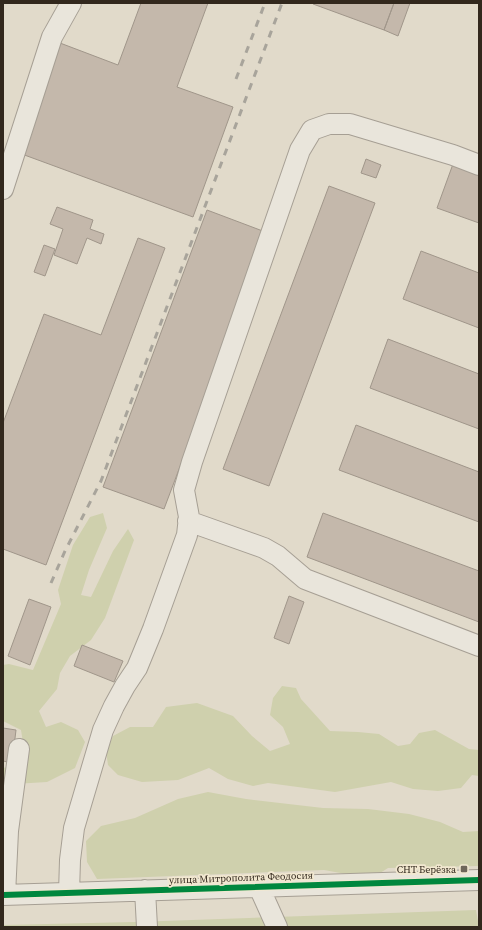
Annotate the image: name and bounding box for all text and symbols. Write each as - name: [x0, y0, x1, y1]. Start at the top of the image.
- place label: СНТ Берёзка: [397, 863, 457, 876]
- marker: СНТ Берёзка: [459, 864, 469, 874]
- street label: улица Митрополита Феодосия: [169, 868, 313, 887]

